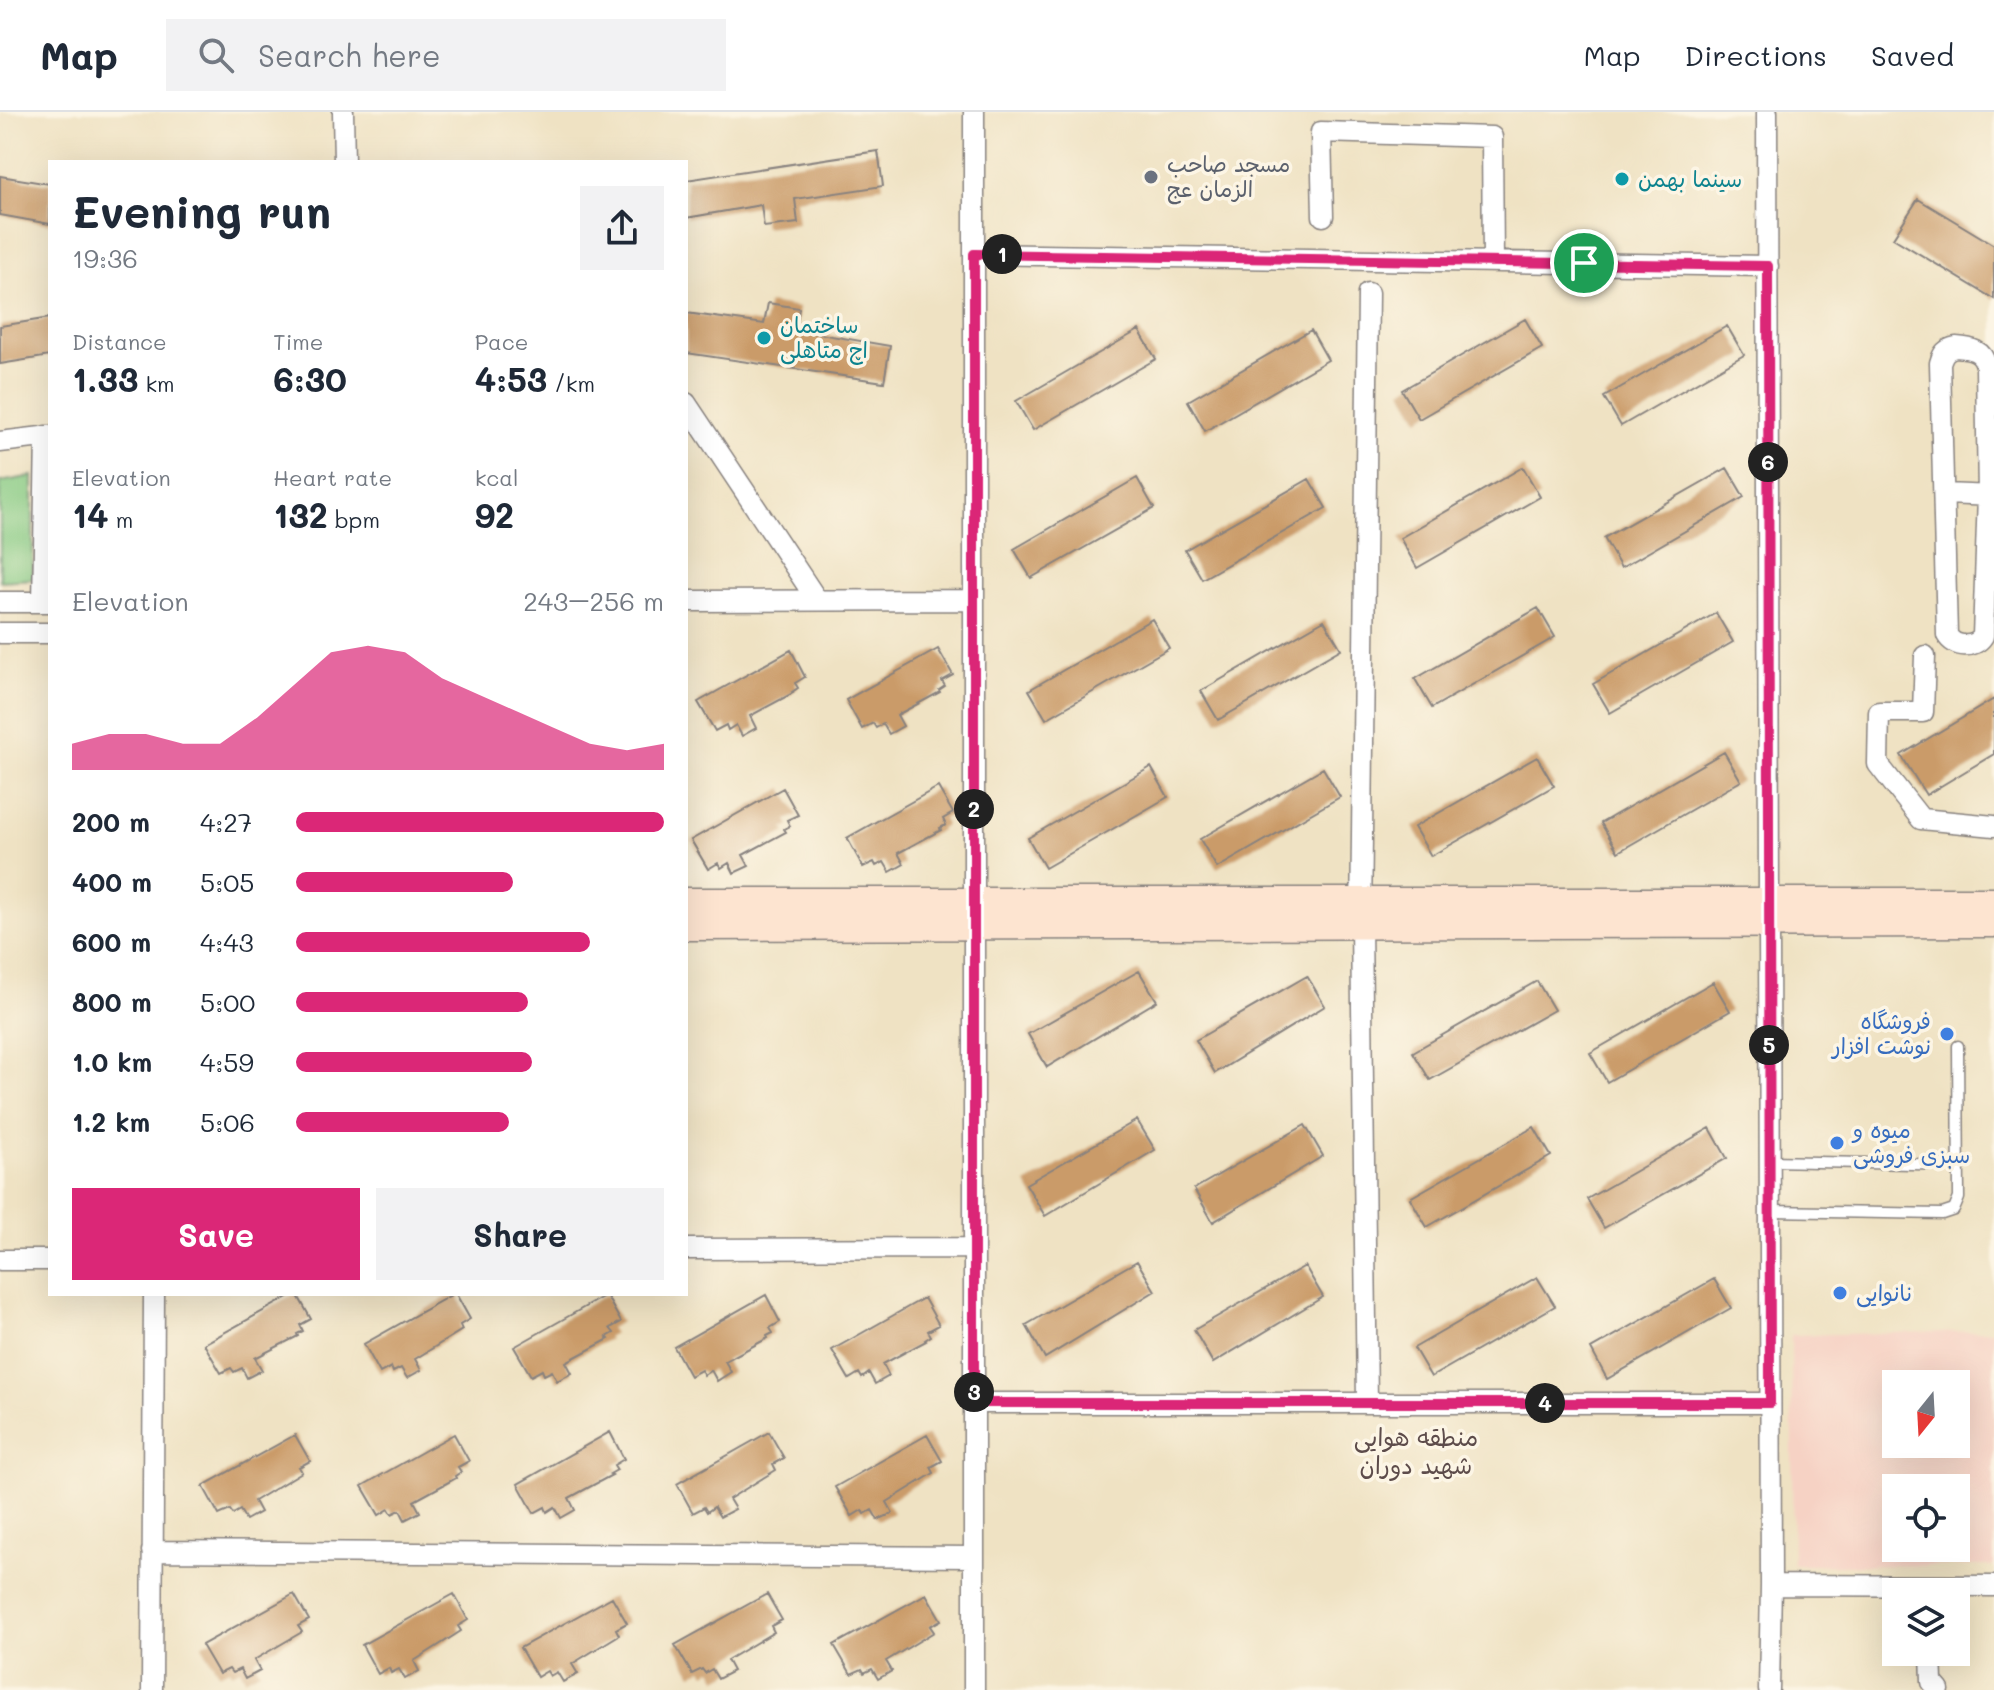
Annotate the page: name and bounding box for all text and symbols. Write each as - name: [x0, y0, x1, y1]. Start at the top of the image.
- search box: [166, 19, 726, 91]
- text: Map: [40, 30, 118, 80]
- icon: search: [194, 33, 238, 77]
- text: Search here: [258, 35, 441, 75]
- text: Map: [1584, 37, 1641, 73]
- text: Directions: [1685, 37, 1827, 73]
- text: Saved: [1871, 37, 1954, 73]
- place label: مسجد صاحب الزمان عج: [1167, 149, 1290, 205]
- place label: سینما بهمن: [1638, 164, 1742, 193]
- marker: مسجد صاحب الزمان عج: [1142, 168, 1160, 186]
- marker: سینما بهمن: [1613, 170, 1631, 188]
- text: Evening run: [72, 182, 331, 239]
- button: share: [580, 186, 664, 270]
- pin: [1550, 229, 1618, 297]
- pin: 1: [982, 234, 1022, 274]
- text: 1: [997, 239, 1007, 268]
- text: 19:36: [72, 241, 138, 275]
- icon: arrive: [1562, 241, 1606, 285]
- place label: ساختمان اچ متاهلی: [780, 310, 868, 365]
- text: Distance: [72, 327, 167, 356]
- text: Time: [273, 327, 323, 356]
- text: Pace: [475, 327, 528, 356]
- marker: ساختمان اچ متاهلی: [755, 329, 773, 347]
- text: 1.33: [72, 356, 138, 401]
- text: 6:30: [273, 356, 347, 401]
- text: 4:53: [475, 356, 547, 401]
- text: km: [138, 369, 175, 398]
- text: /km: [547, 369, 595, 398]
- pin: 6: [1748, 442, 1788, 482]
- text: 6: [1761, 447, 1775, 476]
- text: Elevation: [72, 463, 171, 492]
- text: Heart rate: [273, 463, 392, 492]
- text: kcal: [475, 463, 519, 492]
- text: 14: [72, 492, 109, 537]
- text: 132: [273, 492, 328, 537]
- text: 92: [475, 492, 514, 537]
- text: m: [109, 505, 133, 534]
- text: bpm: [328, 505, 380, 534]
- text: Elevation: [72, 584, 189, 618]
- text: 243–256 m: [523, 584, 664, 618]
- pin: 2: [954, 789, 994, 829]
- text: 2: [968, 794, 980, 823]
- text: 200 m: [72, 805, 150, 839]
- text: 4:27: [200, 805, 252, 839]
- text: 400 m: [72, 865, 152, 899]
- text: 5:05: [200, 865, 254, 899]
- text: 600 m: [72, 925, 151, 959]
- text: 4:43: [200, 925, 254, 959]
- text: 800 m: [72, 985, 152, 1019]
- text: 5:00: [200, 985, 255, 1019]
- place label: فروشگاه نوشت افزار: [1830, 1006, 1931, 1060]
- pin: 5: [1749, 1025, 1789, 1065]
- marker: فروشگاه نوشت افزار: [1938, 1025, 1956, 1043]
- text: 5: [1763, 1030, 1775, 1059]
- text: 1.0 km: [72, 1045, 152, 1079]
- text: 4:59: [200, 1045, 254, 1079]
- text: 1.2 km: [72, 1105, 150, 1139]
- text: 5:06: [200, 1105, 255, 1139]
- place label: میوه و سبزی فروشی: [1851, 1115, 1970, 1170]
- marker: میوه و سبزی فروشی: [1828, 1134, 1846, 1152]
- button: Save: [72, 1188, 360, 1280]
- button: Share: [376, 1188, 664, 1280]
- place label: نانوایی: [1856, 1278, 1913, 1308]
- marker: نانوایی: [1831, 1284, 1849, 1302]
- north arrow: [1882, 1370, 1970, 1458]
- map controls: [1882, 1370, 1970, 1666]
- pin: 3: [954, 1372, 994, 1412]
- text: 3: [967, 1377, 981, 1406]
- pin: 4: [1525, 1383, 1565, 1423]
- text: 4: [1538, 1388, 1552, 1417]
- district label: منطقه هوایی شهید دوران: [1354, 1421, 1478, 1481]
- button: locate: [1882, 1474, 1970, 1562]
- button: layers: [1882, 1578, 1970, 1666]

